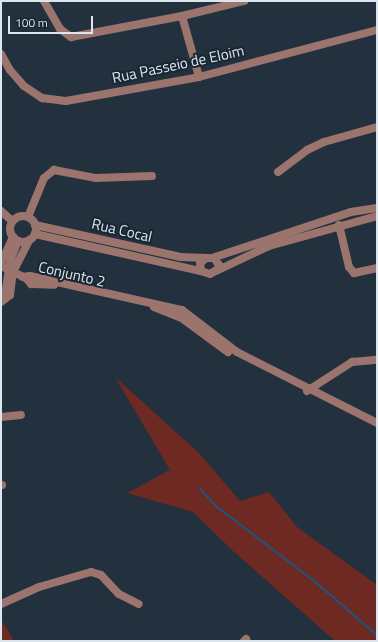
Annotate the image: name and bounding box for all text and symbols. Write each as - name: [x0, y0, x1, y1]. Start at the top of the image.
- scale bar: [10, 8, 95, 34]
- text: 100 m: [15, 13, 48, 32]
- street label: Rua Passeio de Eloim: [110, 41, 246, 87]
- street label: Rua Cocal: [90, 214, 154, 246]
- street label: Conjunto 2: [37, 258, 107, 290]

